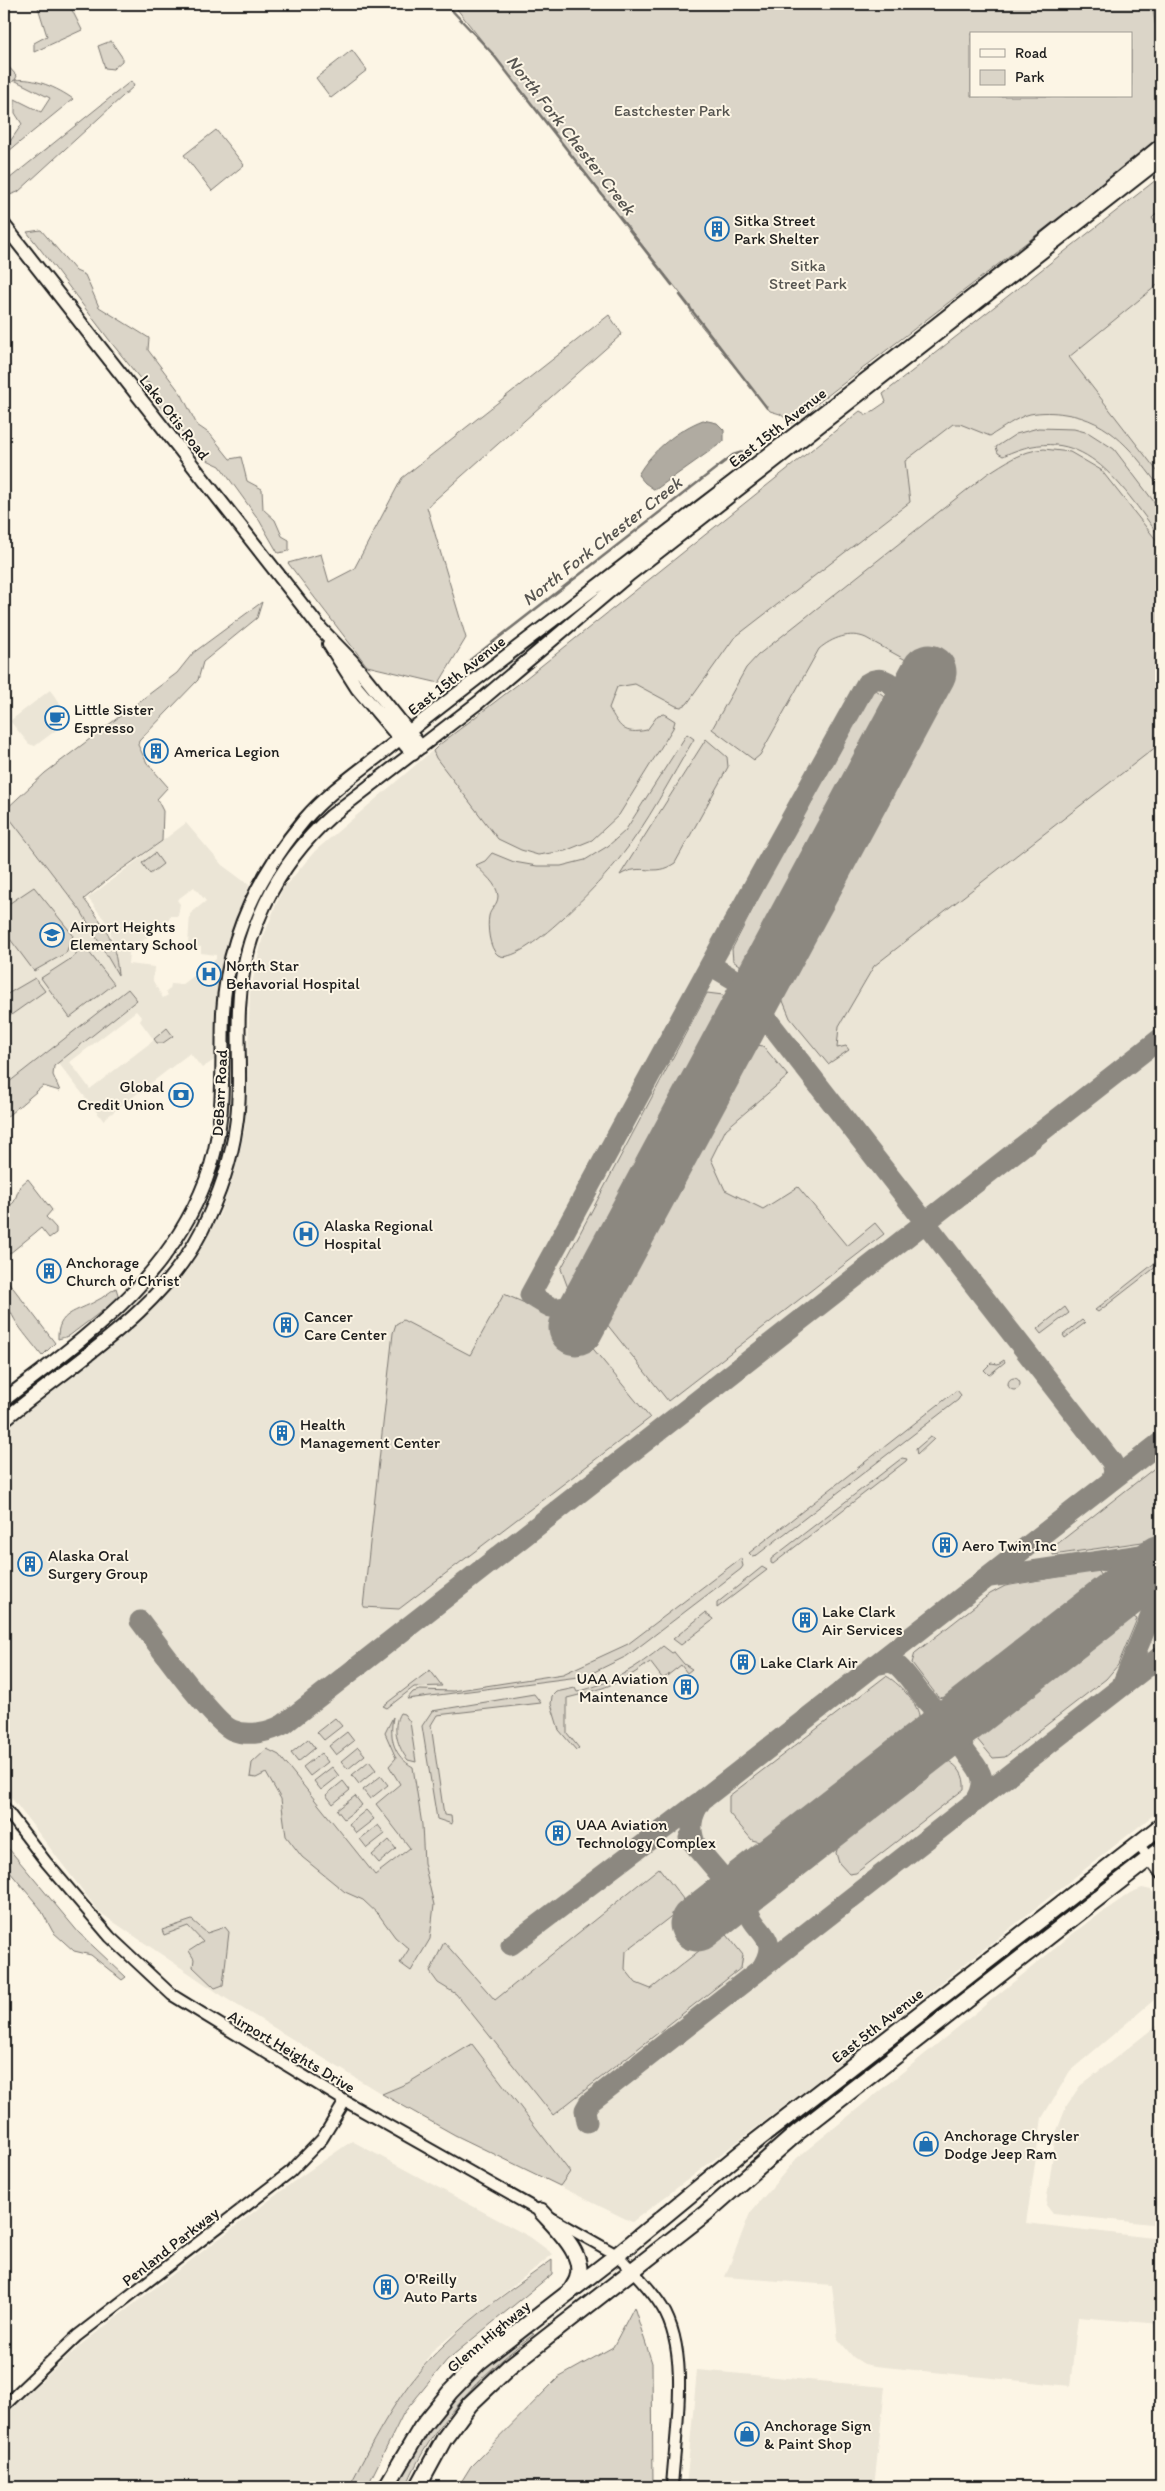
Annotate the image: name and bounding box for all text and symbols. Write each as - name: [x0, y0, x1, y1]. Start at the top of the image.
- legend: [970, 32, 1132, 98]
- text: Road: [1015, 44, 1048, 62]
- water label: North Fork Chester Creek: [502, 51, 641, 221]
- text: Park: [1015, 68, 1045, 86]
- park label: Eastchester Park: [614, 101, 731, 120]
- place label: Sitka Street Park Shelter: [734, 211, 819, 248]
- building icon: Sitka Street Park Shelter: [704, 216, 730, 242]
- park label: Sitka Street Park: [769, 256, 847, 293]
- street label: Lake Otis Road: [135, 371, 214, 464]
- street label: East 15th Avenue: [725, 383, 830, 471]
- water label: North Fork Chester Creek: [518, 471, 688, 610]
- street label: East 15th Avenue: [404, 631, 509, 719]
- place label: Little Sister Espresso: [74, 700, 154, 737]
- cafe icon: Little Sister Espresso: [44, 705, 70, 731]
- building icon: America Legion: [143, 738, 169, 764]
- place label: America Legion: [174, 742, 280, 761]
- place label: Airport Heights Elementary School: [70, 917, 198, 954]
- school or university icon: Airport Heights Elementary School: [39, 922, 65, 948]
- place label: North Star Behavorial Hospital: [226, 956, 360, 993]
- hospital icon: North Star Behavorial Hospital: [196, 961, 222, 987]
- street label: DeBarr Road: [208, 1049, 231, 1137]
- place label: Global Credit Union: [77, 1077, 164, 1114]
- bank icon: Global Credit Union: [168, 1082, 194, 1108]
- place label: Alaska Regional Hospital: [324, 1216, 434, 1253]
- hospital icon: Alaska Regional Hospital: [293, 1221, 319, 1247]
- place label: Anchorage Church of Christ: [66, 1253, 180, 1290]
- building icon: Anchorage Church of Christ: [36, 1258, 62, 1284]
- place label: Cancer Care Center: [304, 1307, 387, 1344]
- building icon: Cancer Care Center: [273, 1312, 299, 1338]
- place label: Health Management Center: [300, 1415, 440, 1452]
- building icon: Health Management Center: [269, 1420, 295, 1446]
- building icon: Aero Twin Inc: [932, 1532, 958, 1558]
- place label: Aero Twin Inc: [962, 1536, 1057, 1555]
- place label: Alaska Oral Surgery Group: [48, 1546, 148, 1583]
- building icon: Alaska Oral Surgery Group: [17, 1551, 43, 1577]
- place label: Lake Clark Air Services: [822, 1602, 903, 1639]
- building icon: Lake Clark Air Services: [792, 1607, 818, 1633]
- building icon: Lake Clark Air: [730, 1649, 756, 1675]
- place label: Lake Clark Air: [760, 1653, 858, 1672]
- place label: UAA Aviation Maintenance: [577, 1669, 668, 1706]
- building icon: UAA Aviation Maintenance: [673, 1674, 699, 1700]
- place label: UAA Aviation Technology Complex: [576, 1815, 716, 1852]
- building icon: UAA Aviation Technology Complex: [545, 1820, 571, 1846]
- street label: East 5th Avenue: [828, 1983, 927, 2067]
- street label: Airport Heights Drive: [225, 2006, 359, 2097]
- place label: Anchorage Chrysler Dodge Jeep Ram: [944, 2126, 1079, 2163]
- shop icon: Anchorage Chrysler Dodge Jeep Ram: [913, 2131, 939, 2157]
- street label: Penland Parkway: [118, 2202, 223, 2290]
- place label: O'Reilly Auto Parts: [404, 2269, 477, 2306]
- building icon: O'Reilly Auto Parts: [373, 2274, 399, 2300]
- street label: Glenn Highway: [443, 2296, 534, 2377]
- place label: Anchorage Sign & Paint Shop: [764, 2416, 871, 2453]
- shop icon: Anchorage Sign & Paint Shop: [734, 2421, 760, 2447]

